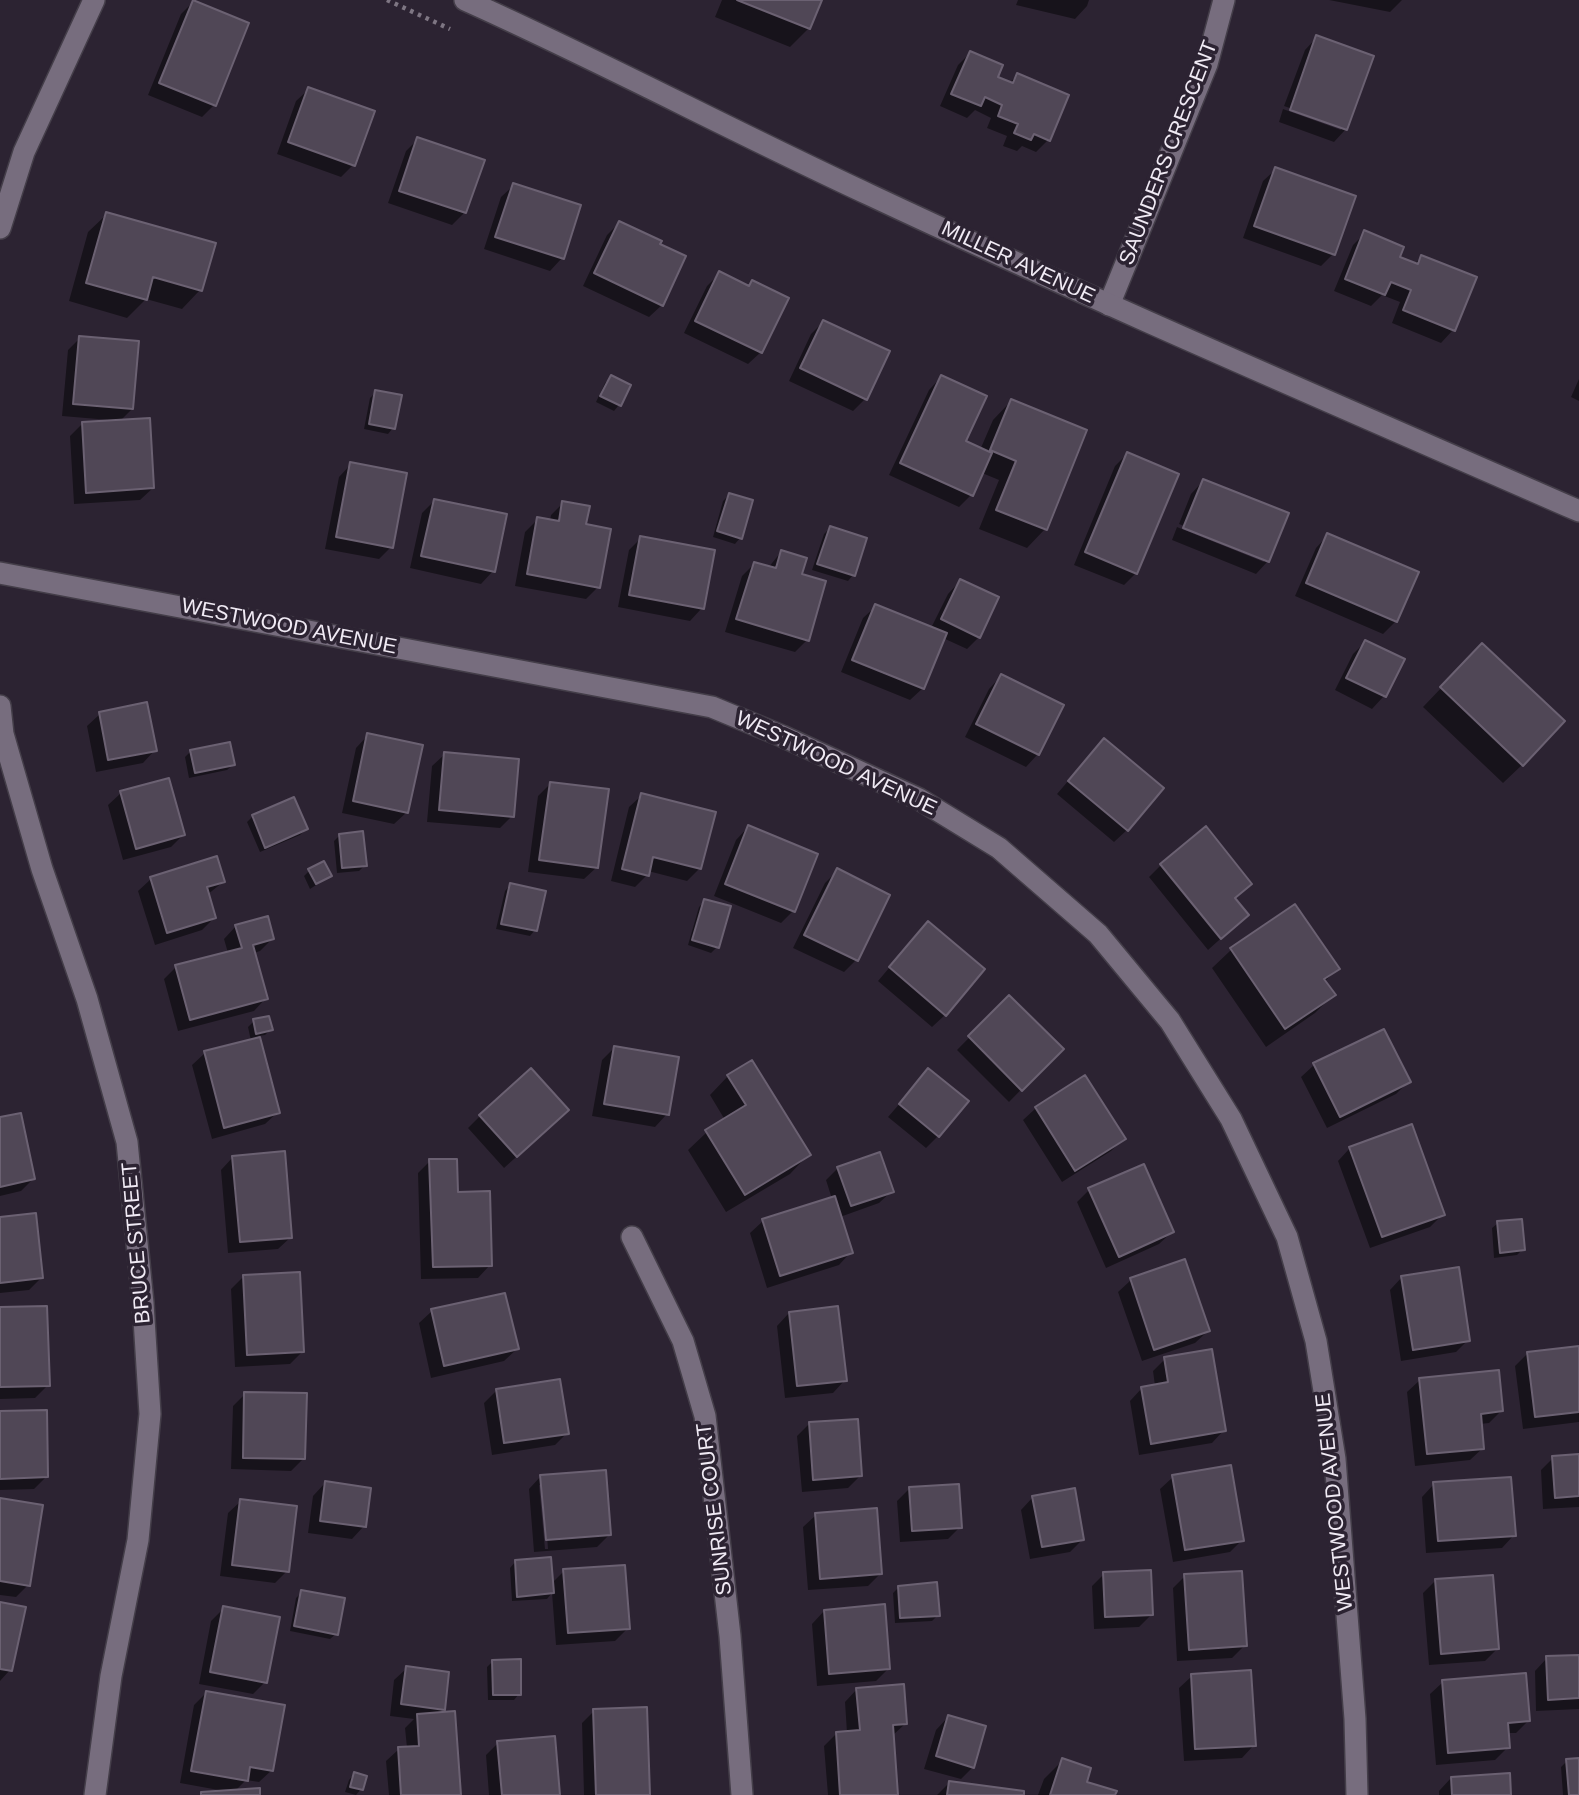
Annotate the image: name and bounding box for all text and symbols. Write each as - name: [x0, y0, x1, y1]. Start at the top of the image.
- street label: SAUNDERS CRESCENT: [1115, 37, 1223, 269]
- street label: MILLER AVENUE: [937, 216, 1099, 310]
- street label: WESTWOOD AVENUE: [179, 594, 399, 660]
- street label: WESTWOOD AVENUE: [731, 706, 941, 822]
- street label: BRUCE STREET: [117, 1161, 157, 1325]
- street label: WESTWOOD AVENUE: [1311, 1392, 1359, 1612]
- street label: SUNRISE COURT: [692, 1421, 738, 1597]

